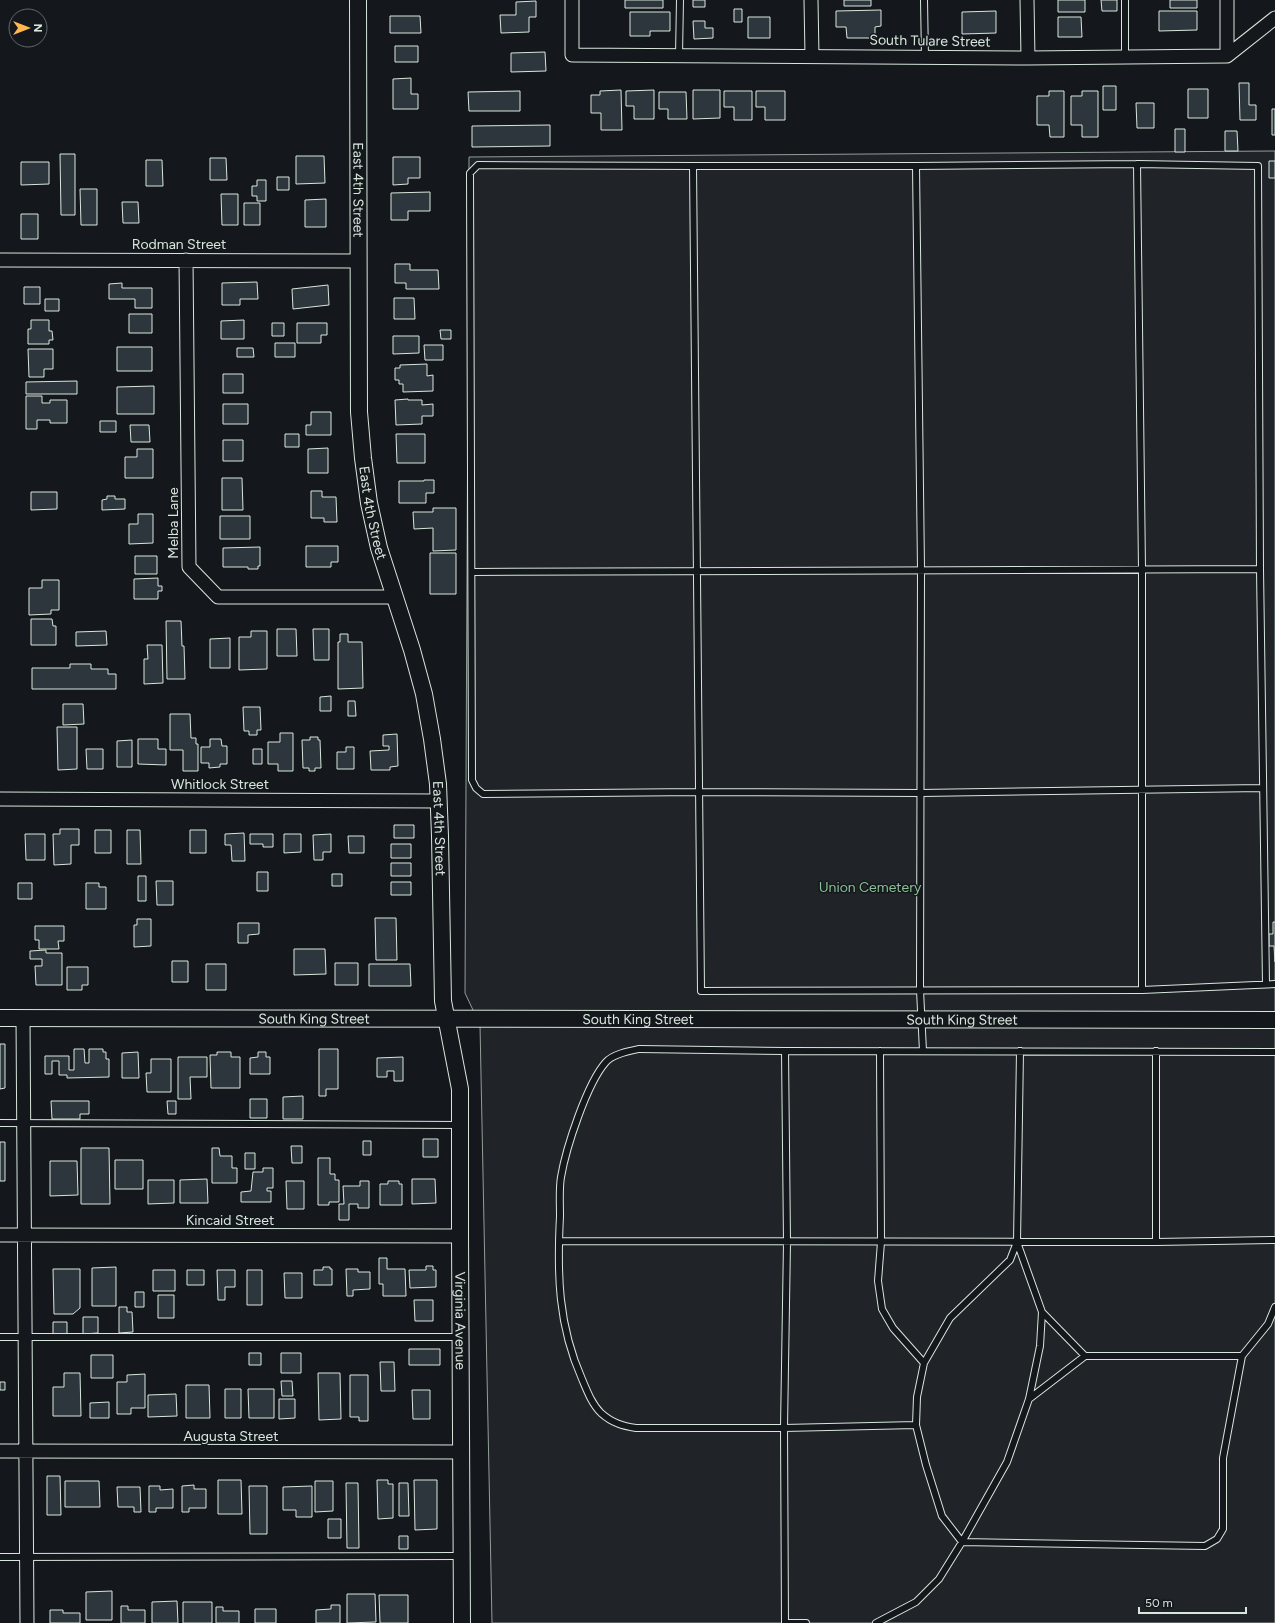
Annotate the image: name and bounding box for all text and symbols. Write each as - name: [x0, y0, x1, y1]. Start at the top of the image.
- north arrow: [8, 8, 48, 48]
- text: N: [31, 24, 44, 32]
- street label: South Tulare Street: [869, 31, 991, 51]
- street label: East 4th Street: [350, 142, 367, 238]
- street label: Rodman Street: [132, 236, 226, 253]
- street label: East 4th Street: [356, 465, 391, 562]
- street label: Melba Lane: [165, 487, 182, 559]
- street label: Whitlock Street: [171, 776, 269, 793]
- street label: East 4th Street: [429, 780, 449, 876]
- park label: Union Cemetery: [819, 879, 922, 896]
- street label: South King Street: [258, 1010, 370, 1027]
- street label: South King Street: [582, 1010, 694, 1028]
- street label: South King Street: [906, 1011, 1018, 1028]
- street label: Kincaid Street: [186, 1212, 274, 1229]
- street label: Virginia Avenue: [452, 1272, 469, 1370]
- street label: Augusta Street: [184, 1428, 278, 1445]
- scale bar: [1139, 1589, 1246, 1615]
- text: 50 m: [1145, 1596, 1173, 1610]

